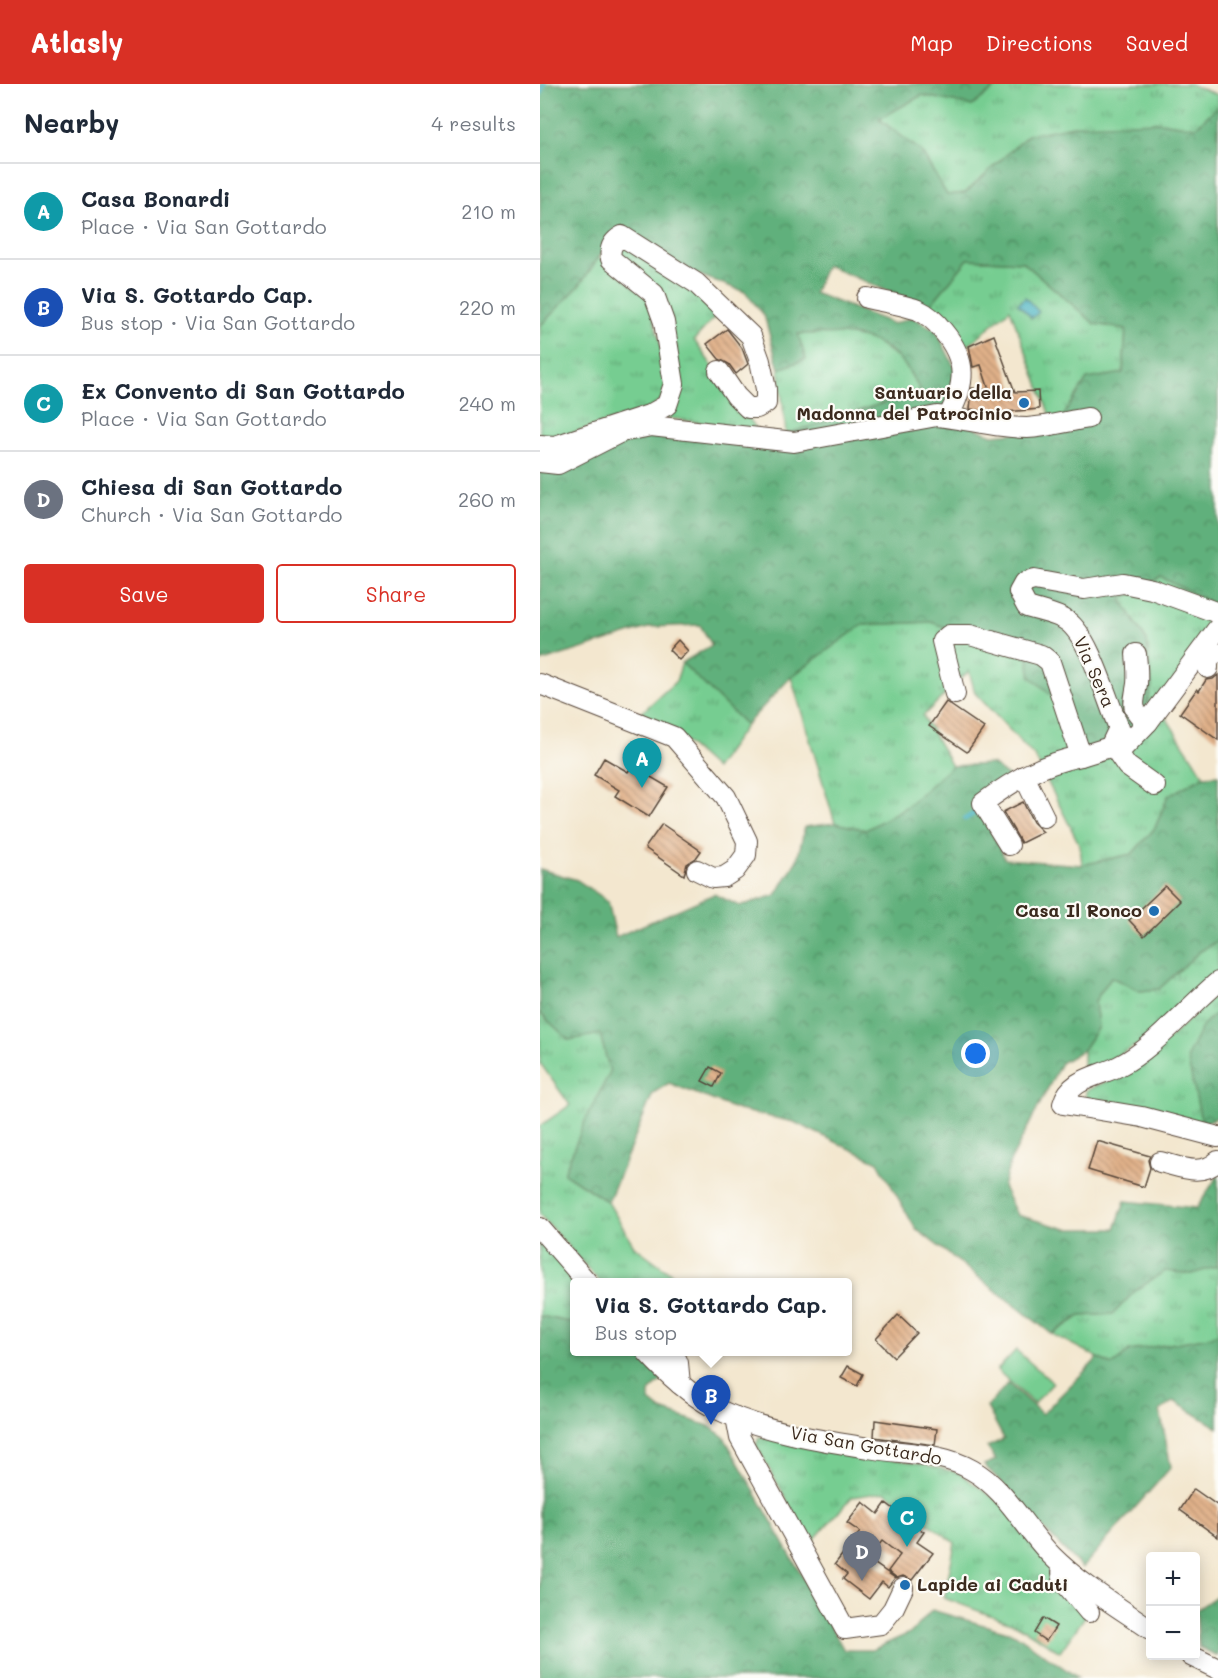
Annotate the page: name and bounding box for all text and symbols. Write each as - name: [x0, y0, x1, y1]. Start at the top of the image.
- text: Atlasly: [30, 24, 124, 60]
- text: Map: [910, 29, 953, 56]
- text: Directions: [986, 29, 1093, 56]
- text: Saved: [1126, 29, 1188, 56]
- text: Nearby: [24, 106, 119, 140]
- text: 4 results: [431, 110, 516, 136]
- text: Casa Bonardi: [81, 184, 231, 213]
- text: A: [37, 198, 50, 224]
- text: 210 m: [461, 198, 516, 224]
- text: Place · Via San Gottardo: [81, 213, 327, 239]
- text: Via S. Gottardo Cap.: [81, 280, 313, 309]
- text: B: [37, 294, 50, 320]
- text: 220 m: [459, 294, 516, 320]
- text: Bus stop · Via San Gottardo: [81, 309, 355, 335]
- text: Ex Convento di San Gottardo: [81, 376, 405, 405]
- place label: Santuario della Madonna del Patrocinio: [797, 380, 1012, 425]
- text: C: [36, 390, 51, 416]
- text: 240 m: [458, 390, 516, 416]
- marker: Santuario della Madonna del Patrocinio: [1017, 396, 1031, 410]
- text: Place · Via San Gottardo: [81, 405, 327, 431]
- text: Chiesa di San Gottardo: [81, 472, 342, 501]
- text: D: [36, 486, 51, 512]
- text: 260 m: [458, 486, 516, 512]
- text: Church · Via San Gottardo: [81, 501, 342, 527]
- button: Save: [24, 564, 264, 623]
- button: Share: [276, 564, 516, 623]
- street label: Via Sera: [1069, 632, 1121, 711]
- pin: A: [622, 738, 662, 788]
- place label: Casa Il Ronco: [1015, 898, 1142, 922]
- marker: Casa Il Ronco: [1147, 904, 1161, 918]
- your location: [961, 1039, 990, 1068]
- popup: [570, 1278, 852, 1356]
- text: Via S. Gottardo Cap.: [595, 1290, 827, 1319]
- text: Bus stop: [595, 1319, 677, 1345]
- pin: B: [692, 1376, 730, 1425]
- street label: Via San Gottardo: [789, 1420, 944, 1470]
- pin: C: [888, 1498, 926, 1547]
- pin: D: [842, 1532, 882, 1581]
- map controls: [1146, 1552, 1200, 1660]
- button: +: [1146, 1552, 1200, 1606]
- place label: Lapide ai Caduti: [917, 1572, 1068, 1596]
- marker: Lapide ai Caduti: [898, 1578, 912, 1592]
- button: −: [1146, 1606, 1200, 1660]

